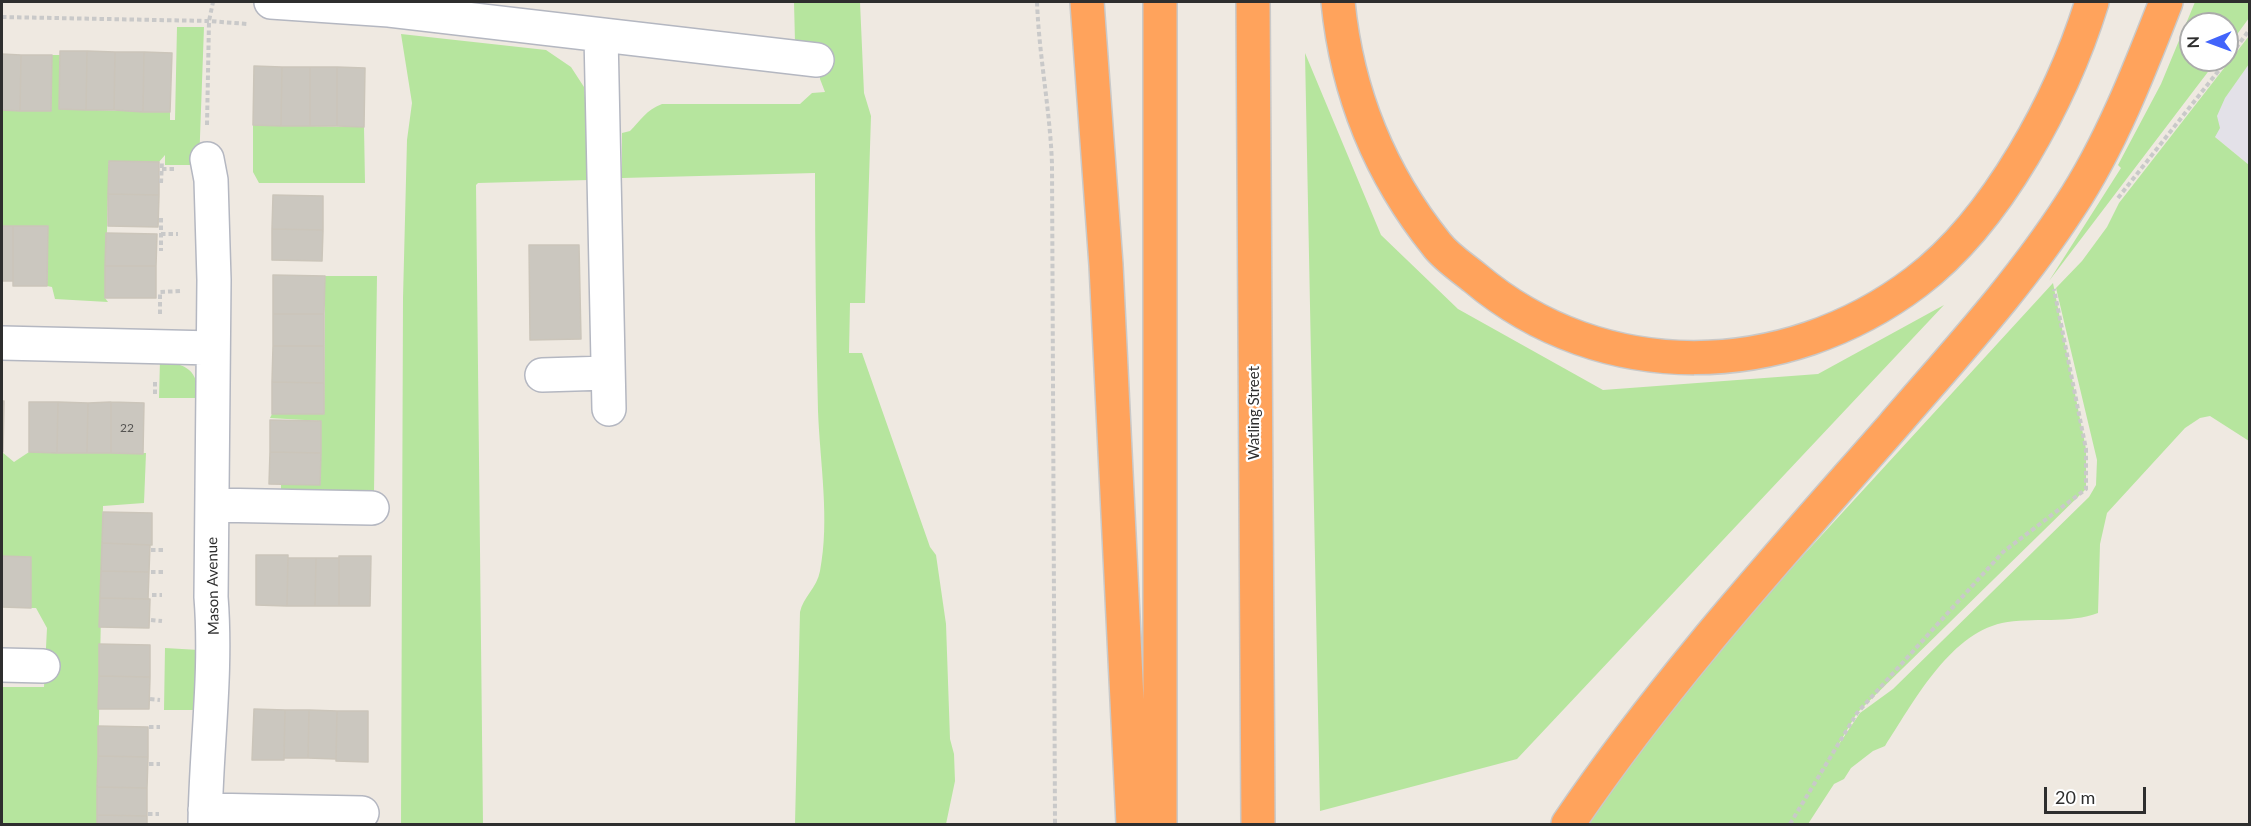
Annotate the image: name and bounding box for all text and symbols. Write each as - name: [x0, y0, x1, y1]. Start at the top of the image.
- north arrow: [2179, 12, 2239, 72]
- text: N: [2183, 36, 2202, 49]
- street label: Watling Street: [1245, 366, 1263, 460]
- house number: 22: [120, 421, 134, 435]
- street label: Mason Avenue: [203, 537, 223, 635]
- scale bar: [2047, 775, 2149, 813]
- text: 20 m: [2055, 786, 2095, 808]

